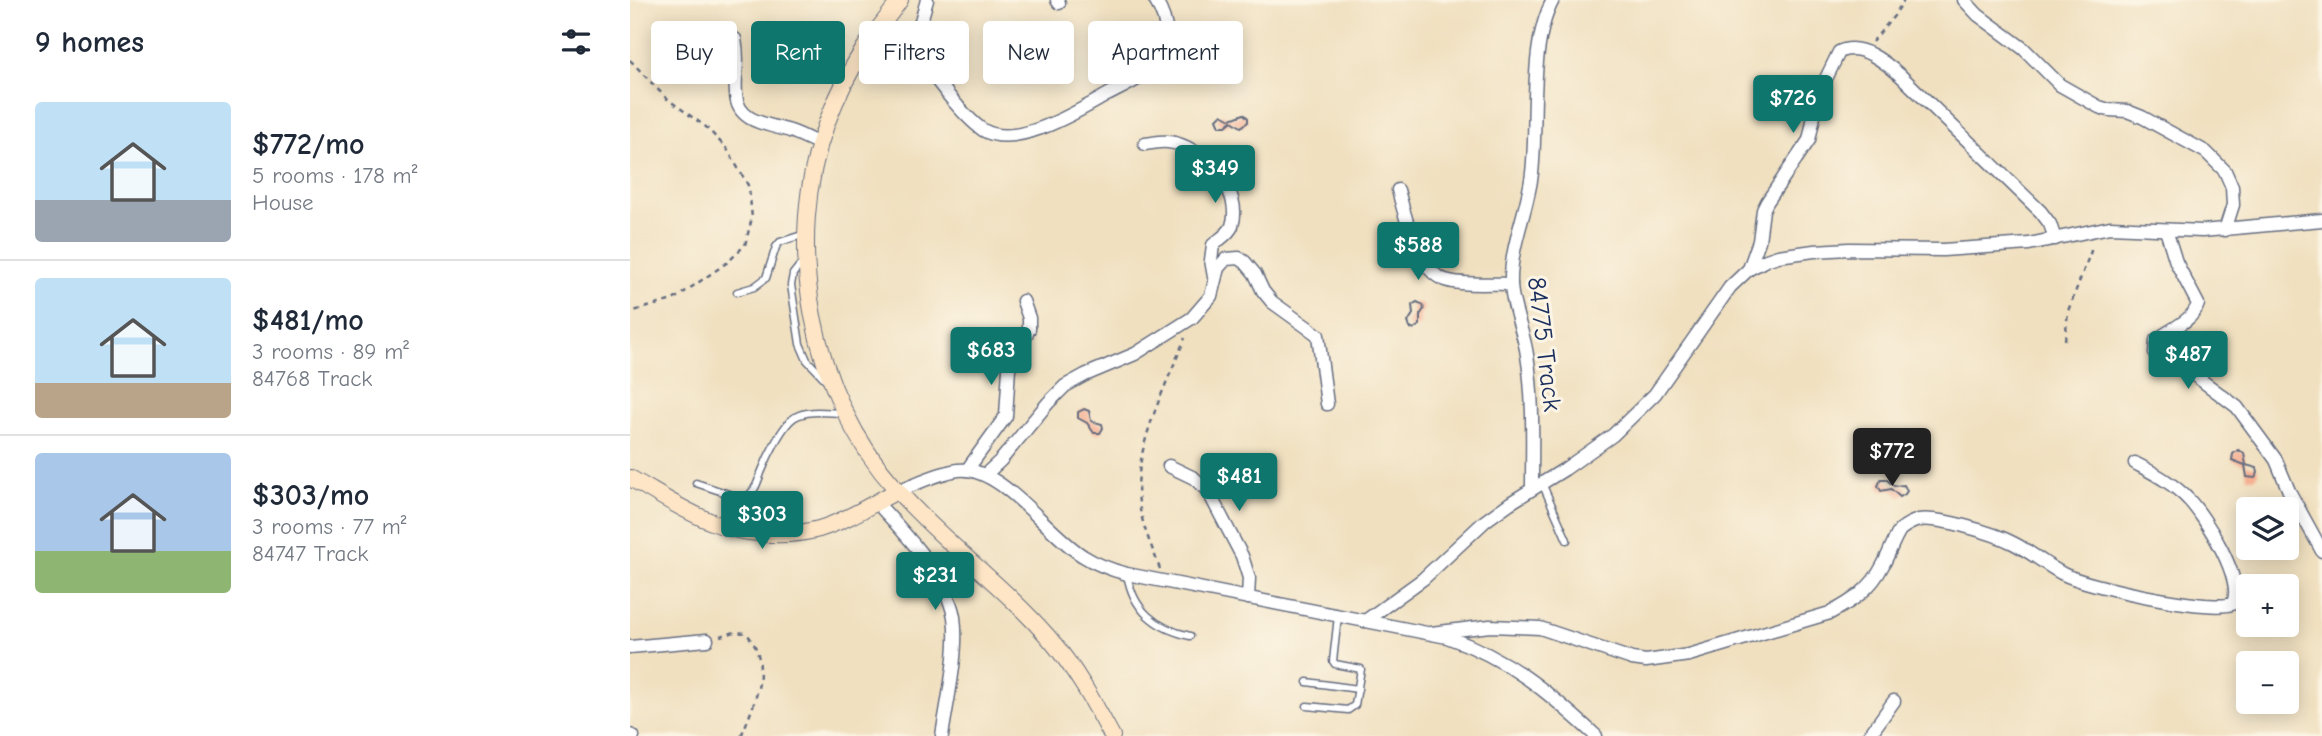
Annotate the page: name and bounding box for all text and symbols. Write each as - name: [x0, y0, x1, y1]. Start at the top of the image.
- chip: Buy: [651, 21, 737, 84]
- chip: Rent: [751, 21, 845, 84]
- chip: Filters: [859, 21, 969, 84]
- chip: New: [983, 21, 1074, 84]
- chip: Apartment: [1088, 21, 1243, 84]
- icon: filters: [557, 23, 595, 61]
- text: 9 homes: [35, 25, 144, 60]
- pin: $726: [1752, 76, 1834, 135]
- text: $726: [1769, 84, 1817, 111]
- text: $772/mo: [252, 127, 365, 162]
- icon: home: [91, 130, 175, 214]
- pin: $349: [1174, 146, 1256, 205]
- text: $349: [1191, 154, 1239, 181]
- text: 5 rooms · 178 m²: [252, 162, 417, 189]
- text: House: [252, 189, 314, 216]
- pin: $588: [1377, 222, 1459, 282]
- text: $588: [1393, 231, 1443, 258]
- street label: 84775 Track: [1521, 275, 1567, 413]
- text: $481/mo: [252, 303, 364, 338]
- icon: home: [91, 306, 175, 390]
- pin: $683: [950, 328, 1032, 387]
- pin: $487: [2147, 332, 2229, 391]
- text: $683: [967, 336, 1016, 363]
- text: 3 rooms · 89 m²: [252, 338, 409, 365]
- text: $487: [2165, 340, 2211, 367]
- text: 84768 Track: [252, 365, 372, 392]
- pin: $772: [1851, 428, 1933, 488]
- text: $772: [1869, 437, 1915, 464]
- pin: $481: [1198, 454, 1280, 513]
- text: $481: [1216, 462, 1262, 489]
- text: $303/mo: [252, 478, 369, 513]
- icon: home: [91, 481, 175, 565]
- pin: $303: [721, 491, 803, 551]
- map controls: [2236, 497, 2299, 714]
- button: layers: [2236, 497, 2299, 560]
- text: $303: [737, 500, 787, 527]
- text: 3 rooms · 77 m²: [252, 513, 407, 540]
- text: 84747 Track: [252, 540, 369, 567]
- pin: $231: [894, 552, 976, 612]
- text: $231: [912, 561, 958, 588]
- button: +: [2236, 574, 2299, 637]
- button: −: [2236, 651, 2299, 714]

